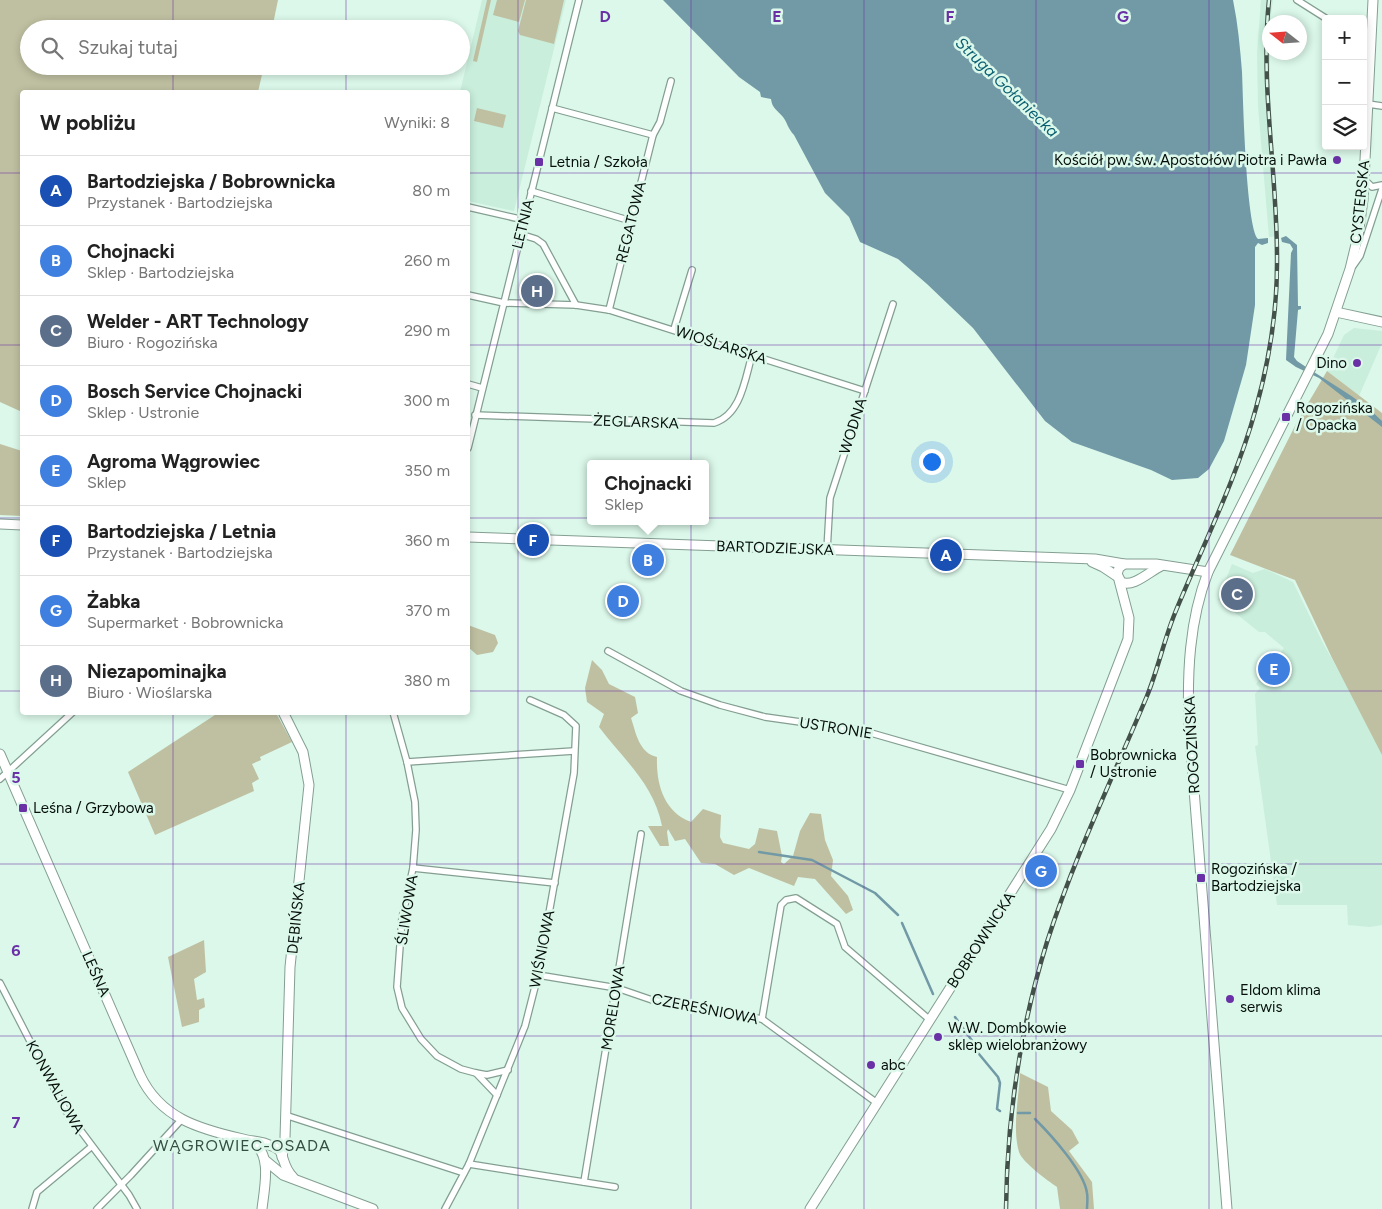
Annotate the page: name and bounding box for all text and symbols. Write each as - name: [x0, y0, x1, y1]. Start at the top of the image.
- text: D: [599, 7, 611, 26]
- text: E: [772, 7, 782, 26]
- text: F: [946, 7, 955, 26]
- text: G: [1117, 7, 1129, 26]
- north arrow: [1262, 15, 1307, 60]
- map controls: [1322, 15, 1367, 150]
- button: +: [1322, 15, 1367, 60]
- search box: [20, 20, 470, 75]
- water label: Struga Gołaniecka: [952, 33, 1062, 141]
- icon: search: [38, 34, 66, 62]
- text: Szukaj tutaj: [78, 36, 178, 59]
- button: −: [1322, 60, 1367, 105]
- button: layers: [1322, 105, 1367, 150]
- text: W pobliżu: [40, 110, 136, 135]
- text: Wyniki: 8: [384, 113, 450, 132]
- place label: Kościół pw. św. Apostołów Piotra i Pawła: [1054, 151, 1327, 169]
- place label: Letnia / Szkoła: [549, 153, 648, 171]
- marker: Kościół pw. św. Apostołów Piotra i Pawła: [1331, 154, 1343, 166]
- marker: Letnia / Szkoła: [533, 156, 545, 168]
- street label: CYSTERSKA: [1347, 159, 1373, 245]
- text: Bartodziejska / Bobrownicka: [87, 170, 336, 193]
- street label: REGATOWA: [612, 179, 650, 265]
- text: A: [50, 181, 62, 200]
- text: 80 m: [412, 181, 450, 200]
- text: Przystanek · Bartodziejska: [87, 193, 273, 212]
- street label: LETNIA: [508, 197, 538, 251]
- text: Chojnacki: [87, 240, 175, 263]
- text: B: [51, 251, 61, 270]
- text: 260 m: [404, 251, 450, 270]
- text: Sklep · Bartodziejska: [87, 263, 234, 282]
- pin: H: [521, 272, 553, 310]
- text: Welder - ART Technology: [87, 310, 309, 333]
- text: C: [50, 321, 62, 340]
- text: 290 m: [404, 321, 450, 340]
- street label: WIOŚLARSKA: [673, 322, 769, 368]
- text: Biuro · Rogozińska: [87, 333, 218, 352]
- place label: Dino: [1316, 354, 1347, 372]
- marker: Dino: [1351, 357, 1363, 369]
- text: Bosch Service Chojnacki: [87, 380, 302, 403]
- text: D: [50, 391, 62, 410]
- text: 300 m: [403, 391, 450, 410]
- street label: WODNA: [835, 396, 871, 456]
- place label: Rogozińska / Opacka: [1296, 399, 1373, 434]
- text: Sklep · Ustronie: [87, 403, 199, 422]
- marker: Rogozińska / Opacka: [1280, 411, 1292, 423]
- street label: ŻEGLARSKA: [593, 412, 679, 432]
- your location: [919, 449, 945, 475]
- text: Agroma Wągrowiec: [87, 450, 260, 473]
- popup: [587, 460, 709, 525]
- text: E: [51, 461, 61, 480]
- text: 350 m: [404, 461, 450, 480]
- text: Chojnacki: [604, 472, 692, 495]
- text: Sklep: [87, 473, 126, 492]
- text: Sklep: [604, 495, 643, 514]
- text: Bartodziejska / Letnia: [87, 520, 276, 543]
- pin: F: [517, 521, 549, 559]
- text: F: [52, 531, 60, 550]
- text: 360 m: [404, 531, 450, 550]
- pin: A: [930, 536, 962, 574]
- street label: BARTODZIEJSKA: [716, 537, 834, 559]
- pin: B: [632, 541, 664, 579]
- text: Przystanek · Bartodziejska: [87, 543, 273, 562]
- pin: C: [1221, 575, 1253, 613]
- pin: D: [607, 582, 639, 620]
- text: Żabka: [87, 590, 140, 613]
- text: G: [50, 601, 62, 620]
- text: 370 m: [405, 601, 450, 620]
- text: Supermarket · Bobrownicka: [87, 613, 283, 632]
- pin: E: [1258, 650, 1290, 688]
- text: Niezapominajka: [87, 660, 227, 683]
- text: H: [50, 671, 62, 690]
- text: 380 m: [404, 671, 450, 690]
- text: Biuro · Wioślarska: [87, 683, 212, 702]
- street label: ROGOZIŃSKA: [1180, 696, 1204, 794]
- street label: USTRONIE: [798, 713, 874, 743]
- place label: Bobrownicka / Ustronie: [1090, 746, 1177, 781]
- marker: Bobrownicka / Ustronie: [1074, 758, 1086, 770]
- text: 5: [11, 768, 21, 787]
- place label: Leśna / Grzybowa: [33, 799, 154, 817]
- marker: Leśna / Grzybowa: [17, 802, 29, 814]
- pin: G: [1025, 852, 1057, 890]
- place label: Rogozińska / Bartodziejska: [1211, 860, 1301, 895]
- marker: Rogozińska / Bartodziejska: [1195, 872, 1207, 884]
- street label: ŚLIWOWA: [393, 874, 421, 946]
- street label: DĘBIŃSKA: [283, 881, 309, 955]
- street label: BOBROWNICKA: [943, 889, 1019, 991]
- street label: WIŚNIOWA: [526, 909, 558, 989]
- text: 6: [11, 941, 21, 960]
- street label: LEŚNA: [78, 949, 114, 999]
- street label: MORELOWA: [597, 964, 629, 1052]
- place label: Eldom klima serwis: [1240, 981, 1321, 1016]
- street label: CZEREŚNIOWA: [650, 990, 760, 1028]
- marker: Eldom klima serwis: [1224, 993, 1236, 1005]
- place label: W.W. Dombkowie sklep wielobranżowy: [948, 1019, 1087, 1054]
- marker: W.W. Dombkowie sklep wielobranżowy: [932, 1031, 944, 1043]
- street label: KONWALIOWA: [22, 1037, 88, 1137]
- place label: abc: [881, 1056, 906, 1074]
- marker: abc: [865, 1059, 877, 1071]
- text: 7: [12, 1113, 21, 1132]
- district label: WĄGROWIEC-OSADA: [153, 1136, 331, 1155]

